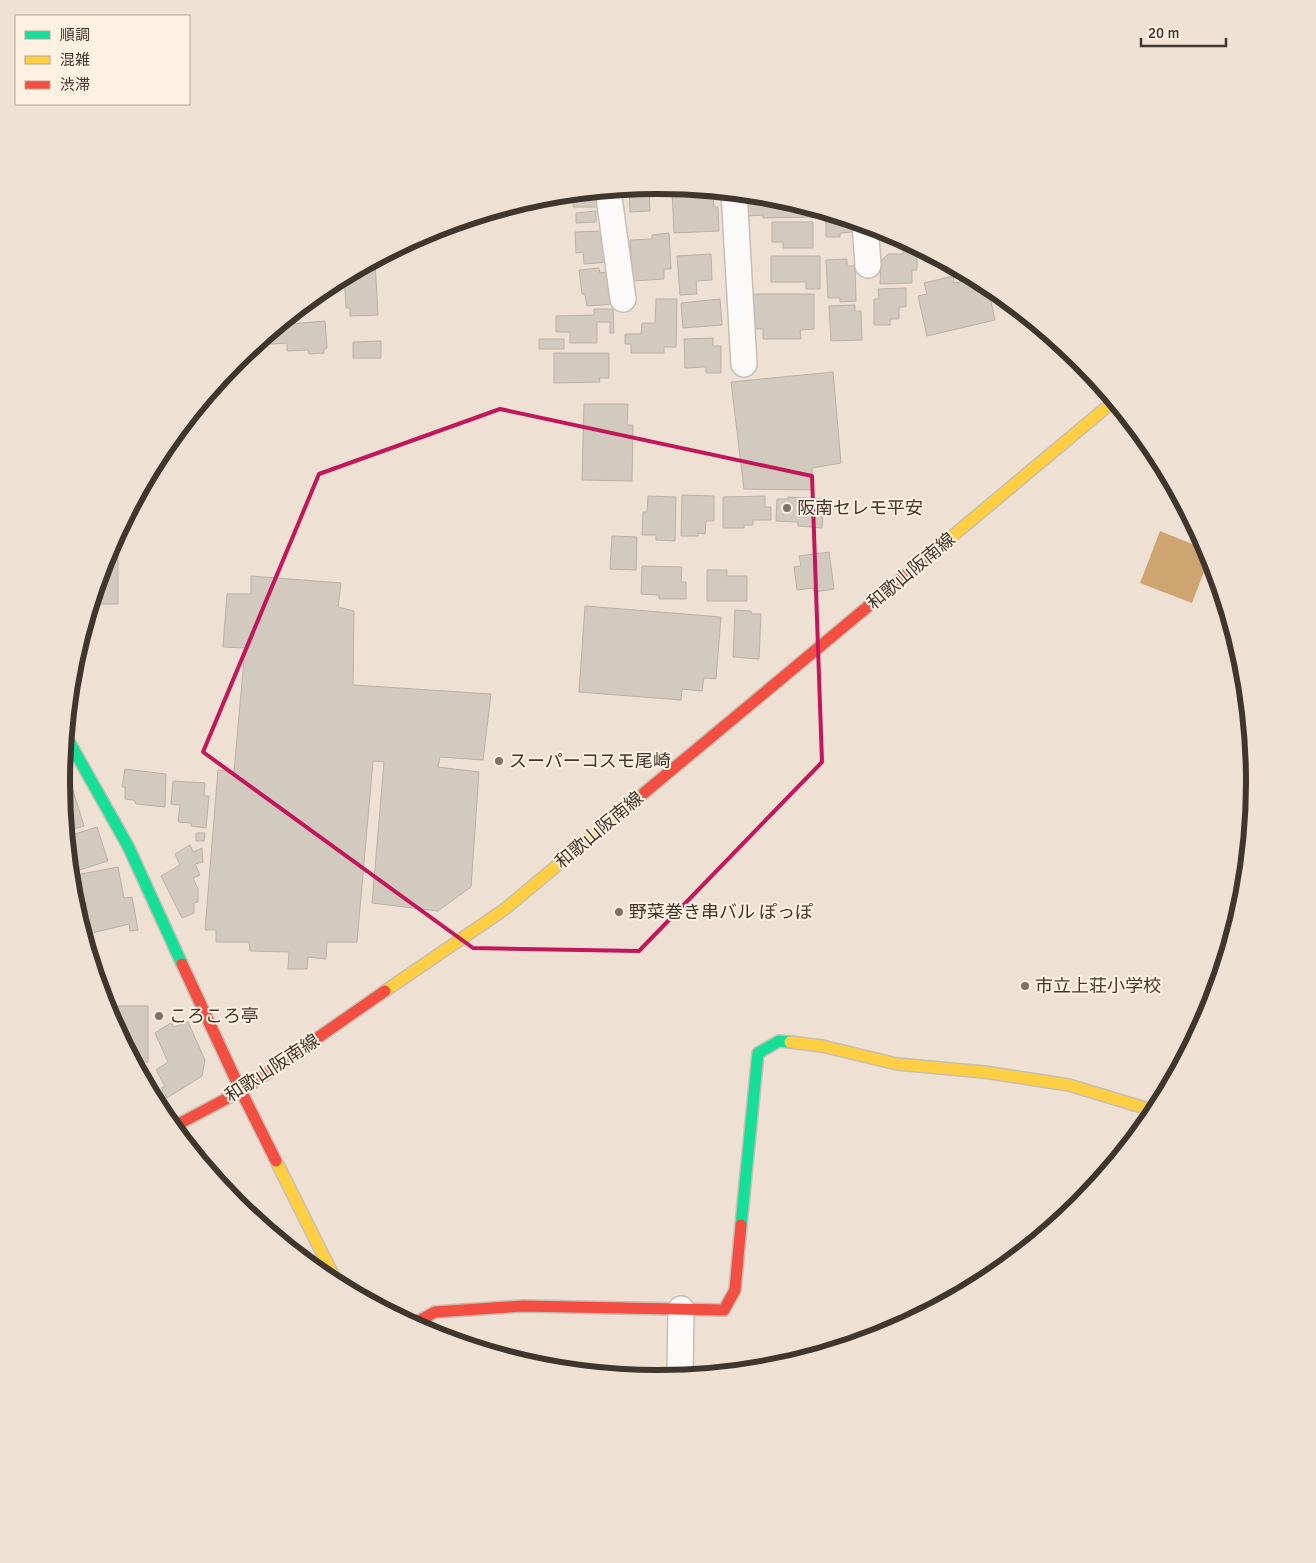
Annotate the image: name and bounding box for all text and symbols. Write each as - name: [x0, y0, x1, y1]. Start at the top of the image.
- legend: [15, 15, 190, 105]
- scale bar: [1141, 15, 1226, 47]
- text: 20 m: [1148, 24, 1179, 42]
- text: 順調: [60, 26, 90, 44]
- text: 混雑: [60, 51, 90, 69]
- text: 渋滞: [60, 76, 90, 94]
- place label: 阪南セレモ平安: [797, 497, 923, 519]
- marker: 阪南セレモ平安: [781, 502, 793, 514]
- street label: 和歌山阪南線: [863, 528, 959, 614]
- place label: スーパーコスモ尾崎: [509, 750, 671, 772]
- marker: スーパーコスモ尾崎: [493, 755, 505, 767]
- street label: 和歌山阪南線: [551, 787, 647, 873]
- place label: 野菜巻き串バル ぽっぽ: [629, 901, 813, 923]
- marker: 野菜巻き串バル ぽっぽ: [613, 906, 625, 918]
- place label: 市立上荘小学校: [1035, 975, 1161, 997]
- marker: 市立上荘小学校: [1019, 980, 1031, 992]
- place label: ころころ亭: [169, 1005, 259, 1027]
- marker: ころころ亭: [153, 1010, 165, 1022]
- street label: 和歌山阪南線: [221, 1029, 323, 1107]

